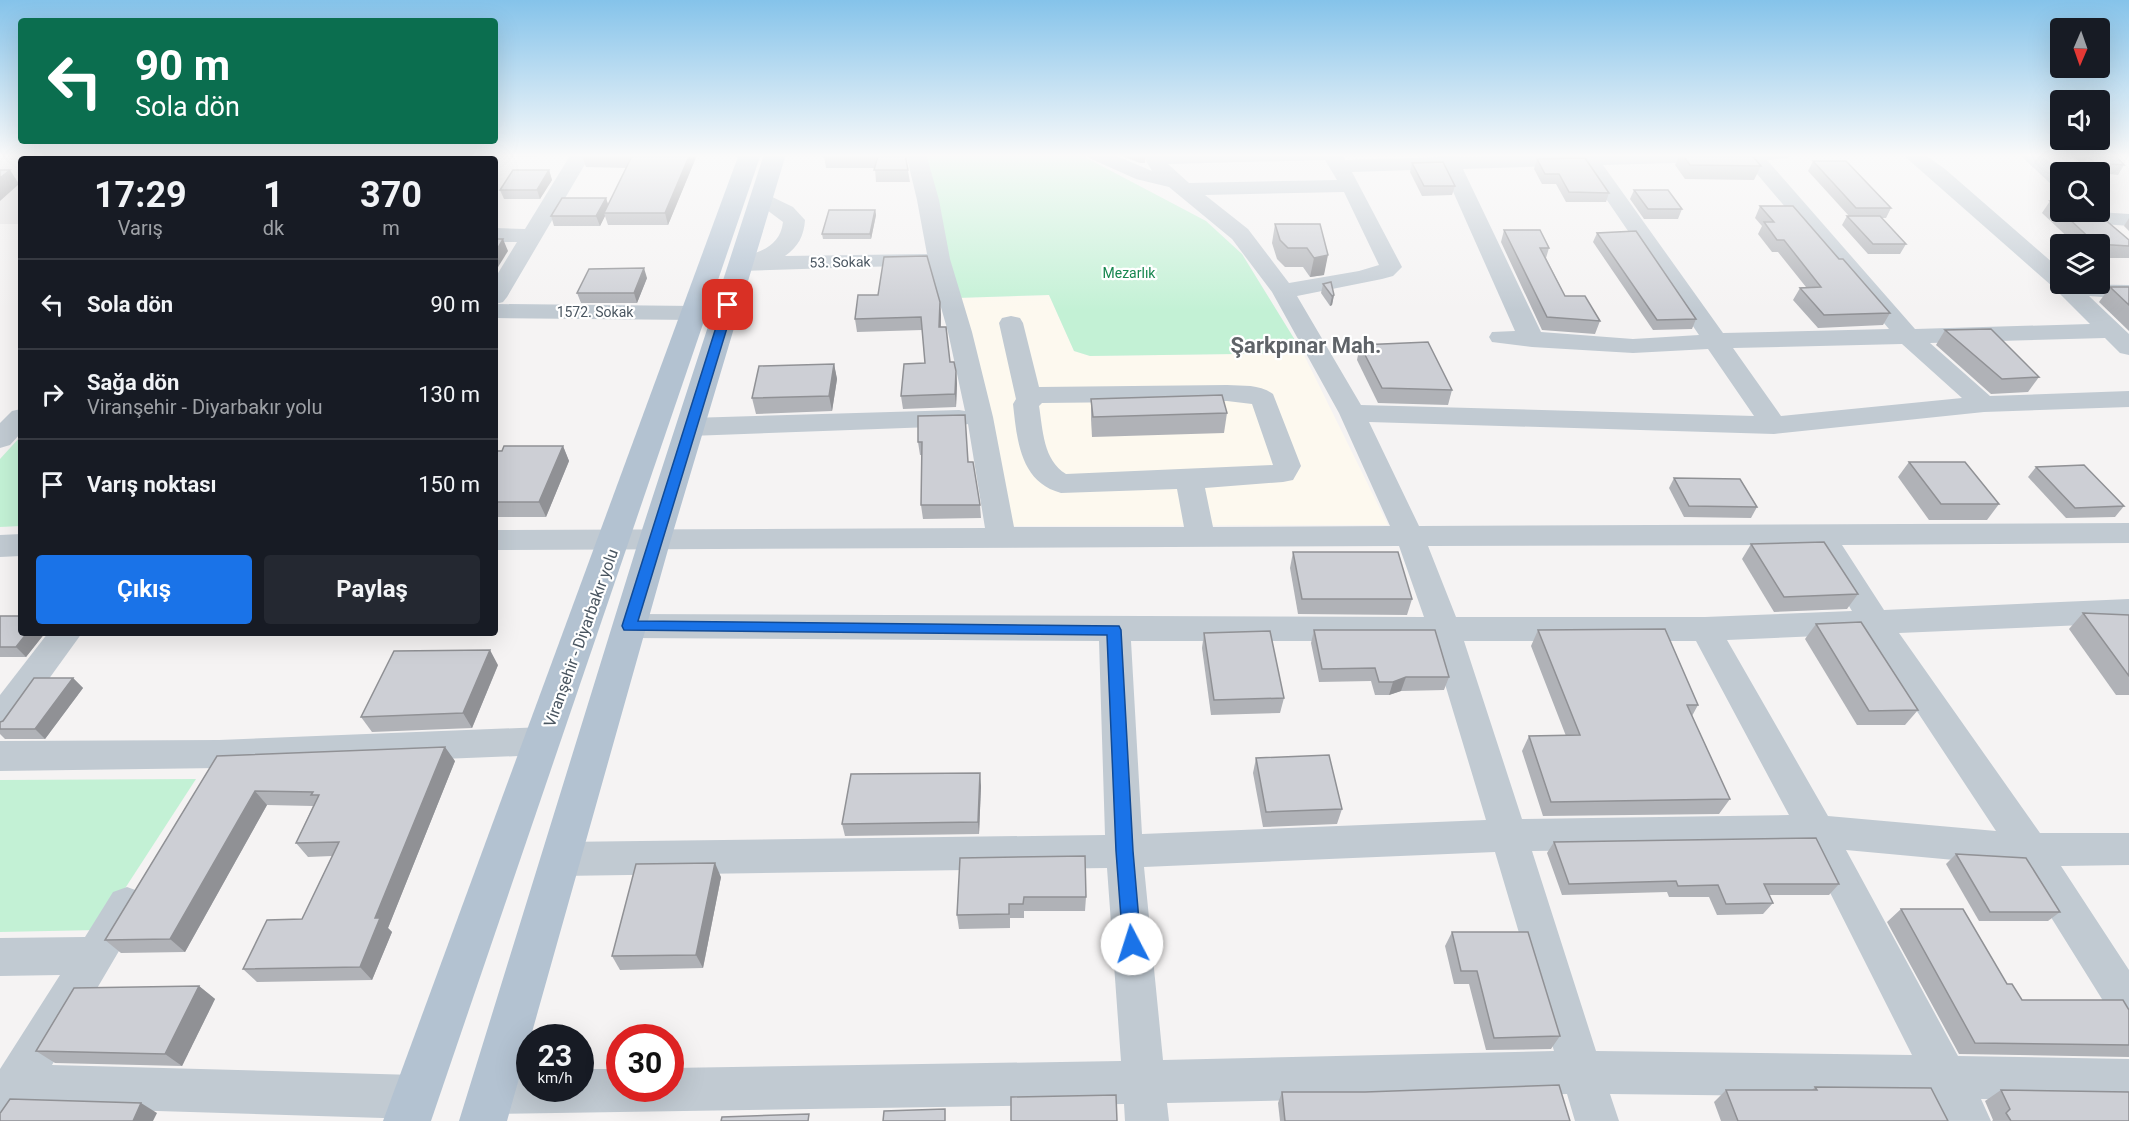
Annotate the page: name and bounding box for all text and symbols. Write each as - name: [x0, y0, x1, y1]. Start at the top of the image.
- north arrow: [2050, 18, 2110, 78]
- map controls: [2050, 18, 2110, 294]
- text: 90 m: [135, 41, 230, 90]
- icon: left: [36, 42, 114, 120]
- button: sound: [2050, 90, 2110, 150]
- text: Sola dön: [135, 91, 240, 123]
- button: search: [2050, 162, 2110, 222]
- text: 17:29: [94, 174, 187, 216]
- text: 1: [263, 174, 284, 216]
- text: 370: [360, 174, 422, 216]
- text: Varış: [118, 216, 163, 240]
- text: dk: [263, 216, 284, 240]
- text: m: [382, 216, 400, 240]
- button: layers: [2050, 234, 2110, 294]
- street label: 53. Sokak: [809, 253, 872, 271]
- park label: Mezarlık: [1103, 265, 1156, 281]
- pin: [702, 279, 753, 330]
- icon: left: [36, 288, 69, 321]
- icon: arrive: [711, 288, 744, 321]
- text: Sola dön: [87, 292, 173, 317]
- text: 90 m: [431, 292, 480, 317]
- street label: 1572. Sokak: [557, 304, 634, 320]
- district label: Şarkpınar Mah.: [1231, 333, 1381, 358]
- text: Sağa dön: [87, 370, 179, 395]
- icon: right: [36, 378, 69, 411]
- text: 130 m: [418, 382, 480, 407]
- text: Viranşehir - Diyarbakır yolu: [87, 395, 322, 419]
- icon: arrive: [36, 468, 69, 501]
- text: Varış noktası: [87, 472, 217, 497]
- text: 150 m: [418, 472, 480, 497]
- street label: Viranşehir - Diyarbakır yolu: [540, 546, 622, 730]
- button: Çıkış: [36, 555, 252, 624]
- button: Paylaş: [264, 555, 480, 624]
- position arrow: [1100, 912, 1164, 976]
- speed limit sign: 30: [606, 1024, 684, 1102]
- text: 23: [538, 1038, 572, 1073]
- text: km/h: [537, 1069, 573, 1087]

